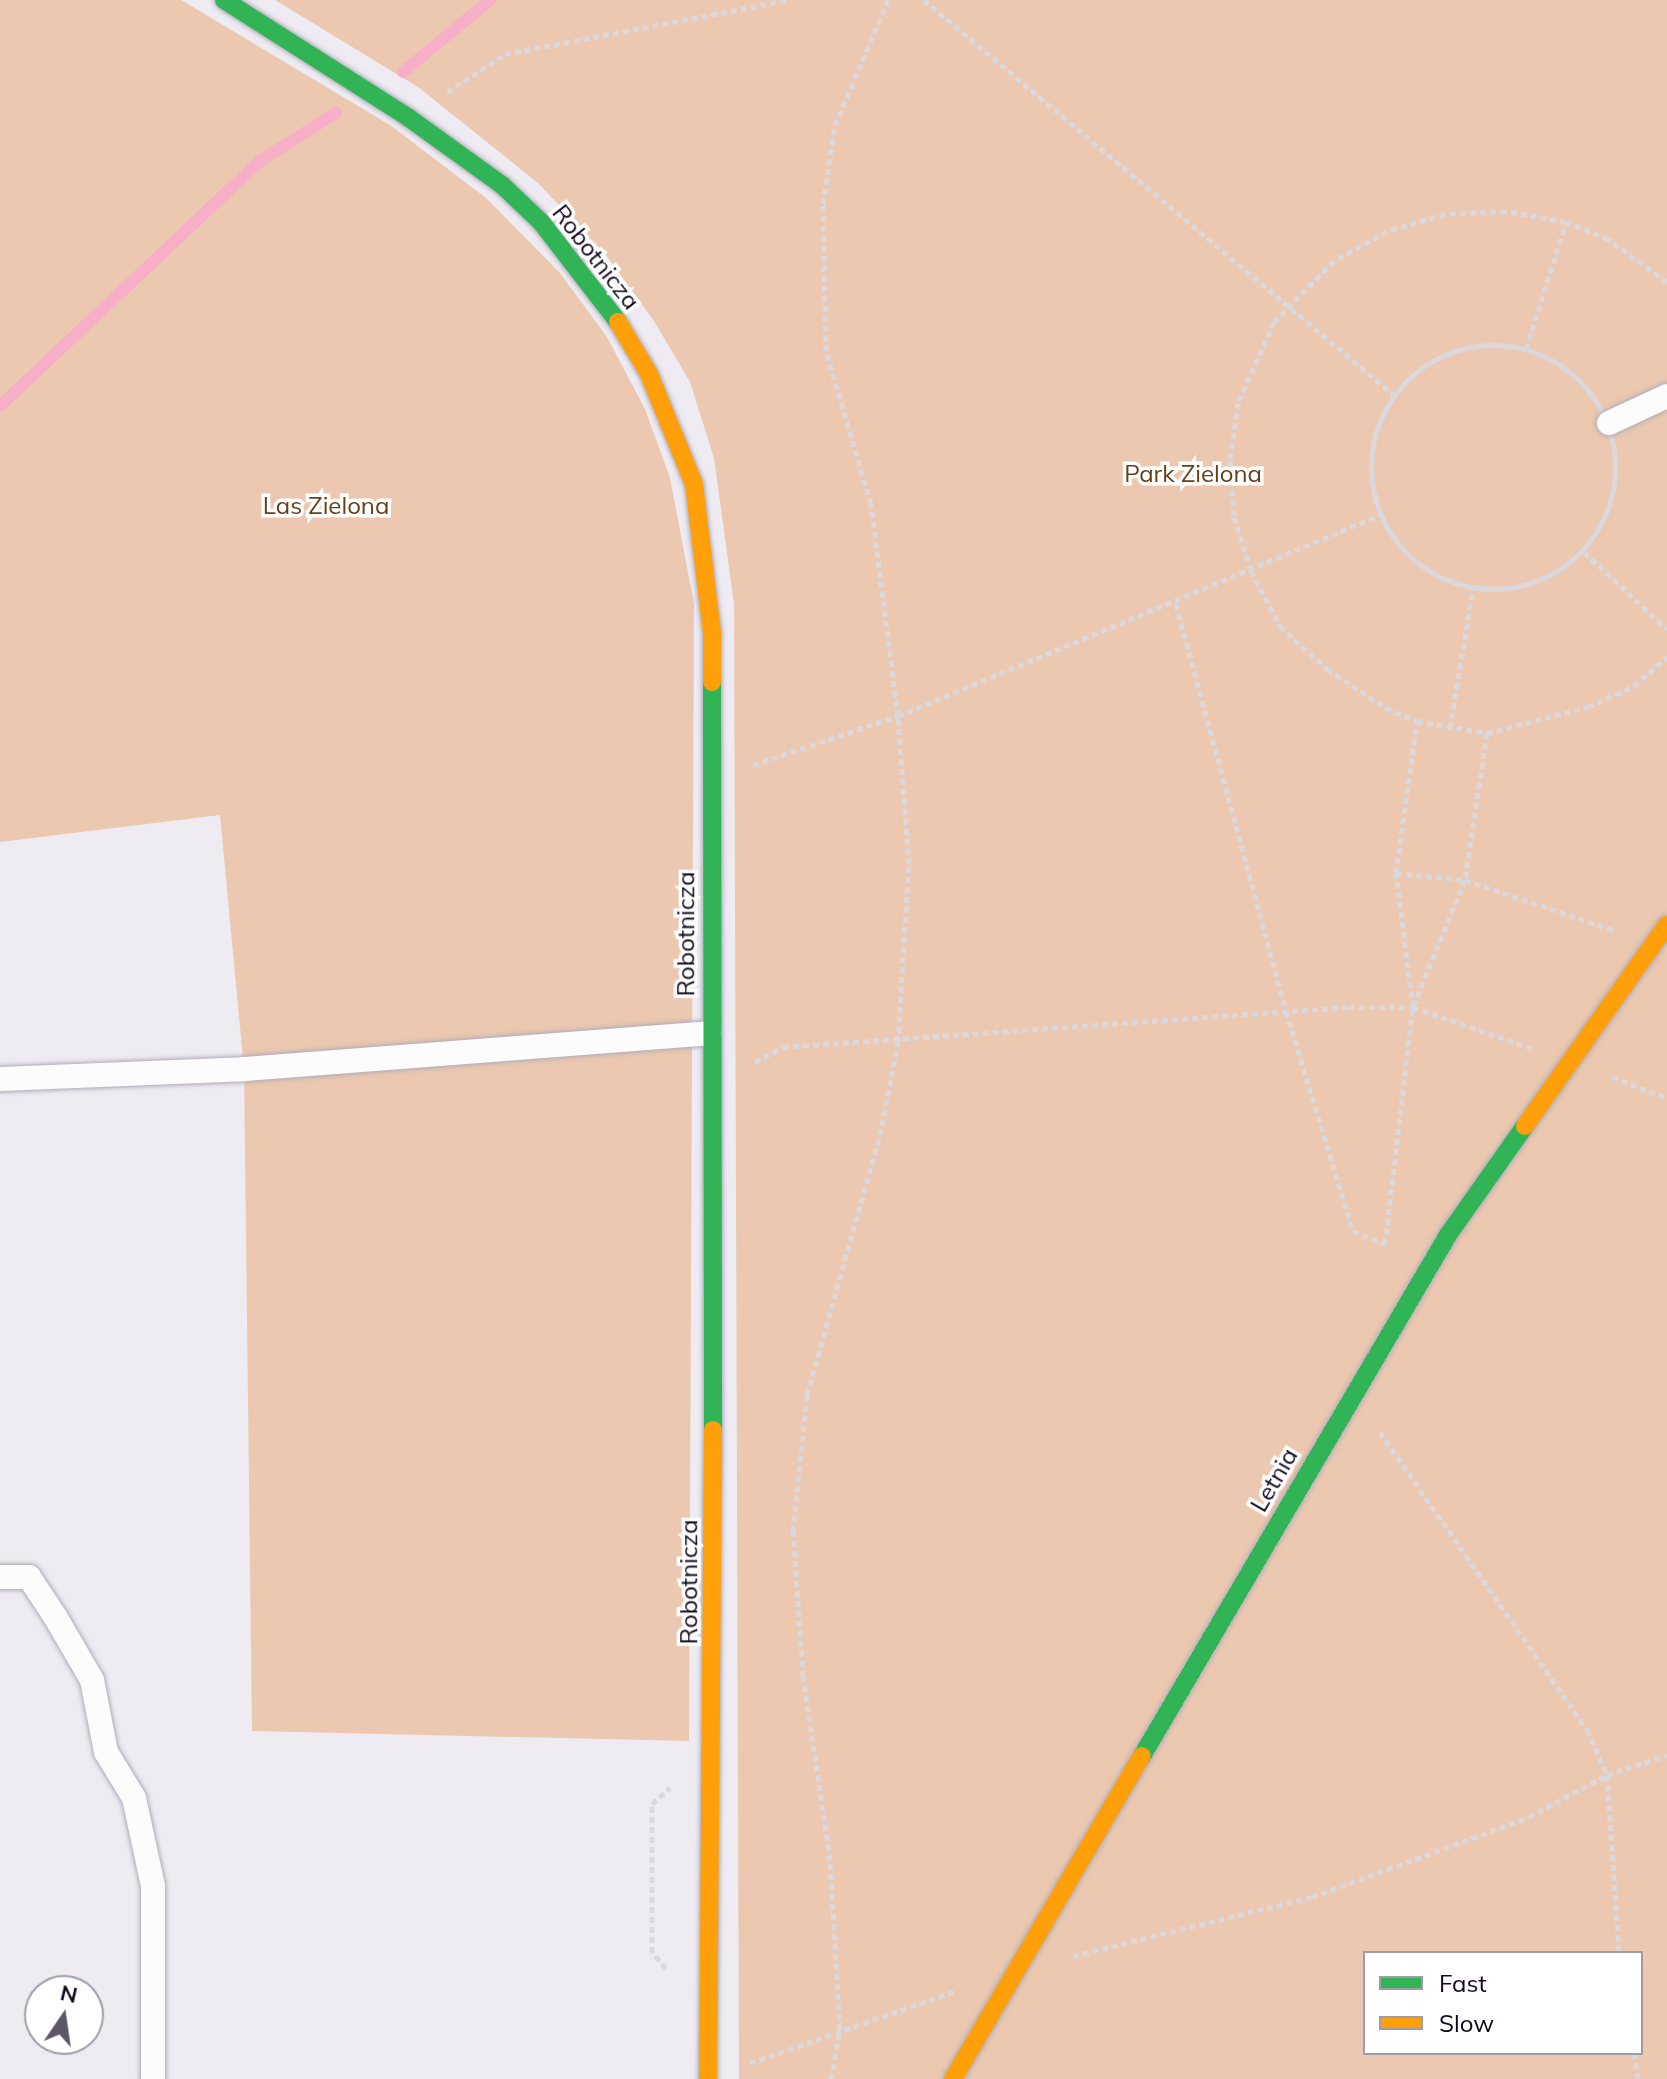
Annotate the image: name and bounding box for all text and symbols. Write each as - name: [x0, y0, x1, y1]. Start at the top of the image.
- street label: Robotnicza: [546, 199, 646, 315]
- park label: Park Zielona: [1124, 460, 1262, 488]
- park label: Las Zielona: [263, 492, 389, 520]
- street label: Robotnicza: [672, 872, 700, 996]
- street label: Letnia: [1244, 1443, 1304, 1517]
- street label: Robotnicza: [675, 1520, 703, 1644]
- legend: [1363, 1951, 1643, 2055]
- text: Fast: [1439, 1968, 1487, 1998]
- north arrow: [24, 1975, 104, 2055]
- text: N: [58, 1978, 80, 2009]
- text: Slow: [1439, 2008, 1494, 2038]

